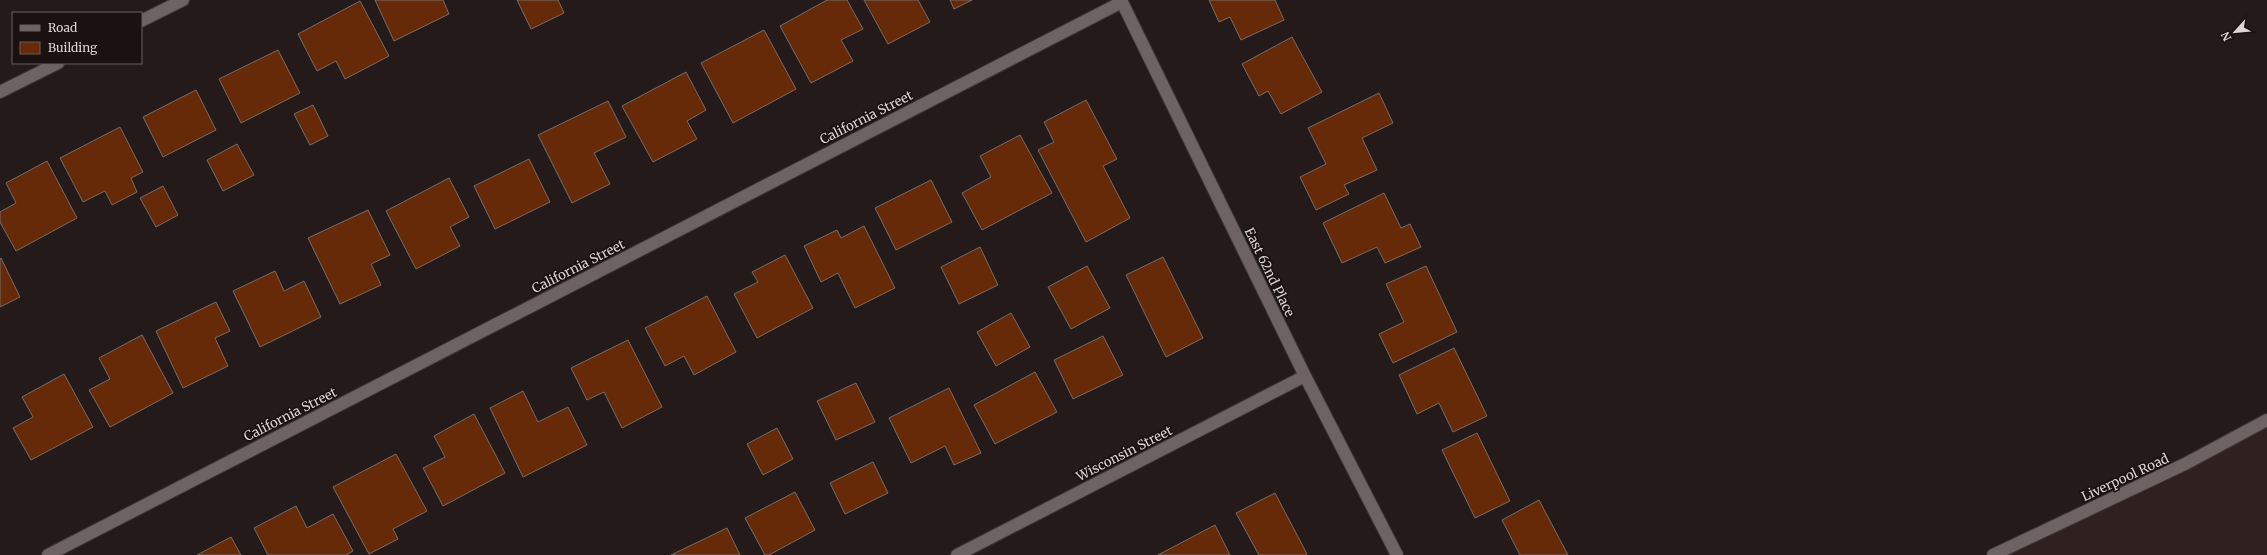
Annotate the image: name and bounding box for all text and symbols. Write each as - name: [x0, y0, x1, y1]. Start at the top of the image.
- legend: [12, 12, 142, 64]
- north arrow: [2215, 12, 2255, 52]
- text: Road: [48, 20, 77, 35]
- text: N: [2218, 29, 2234, 44]
- text: Building: [48, 40, 98, 55]
- street label: California Street: [817, 87, 916, 148]
- street label: East 62nd Place: [1241, 225, 1299, 320]
- street label: California Street: [529, 236, 628, 297]
- street label: California Street: [241, 384, 340, 445]
- street label: Wisconsin Street: [1072, 422, 1175, 485]
- street label: Liverpool Road: [2079, 450, 2172, 505]

